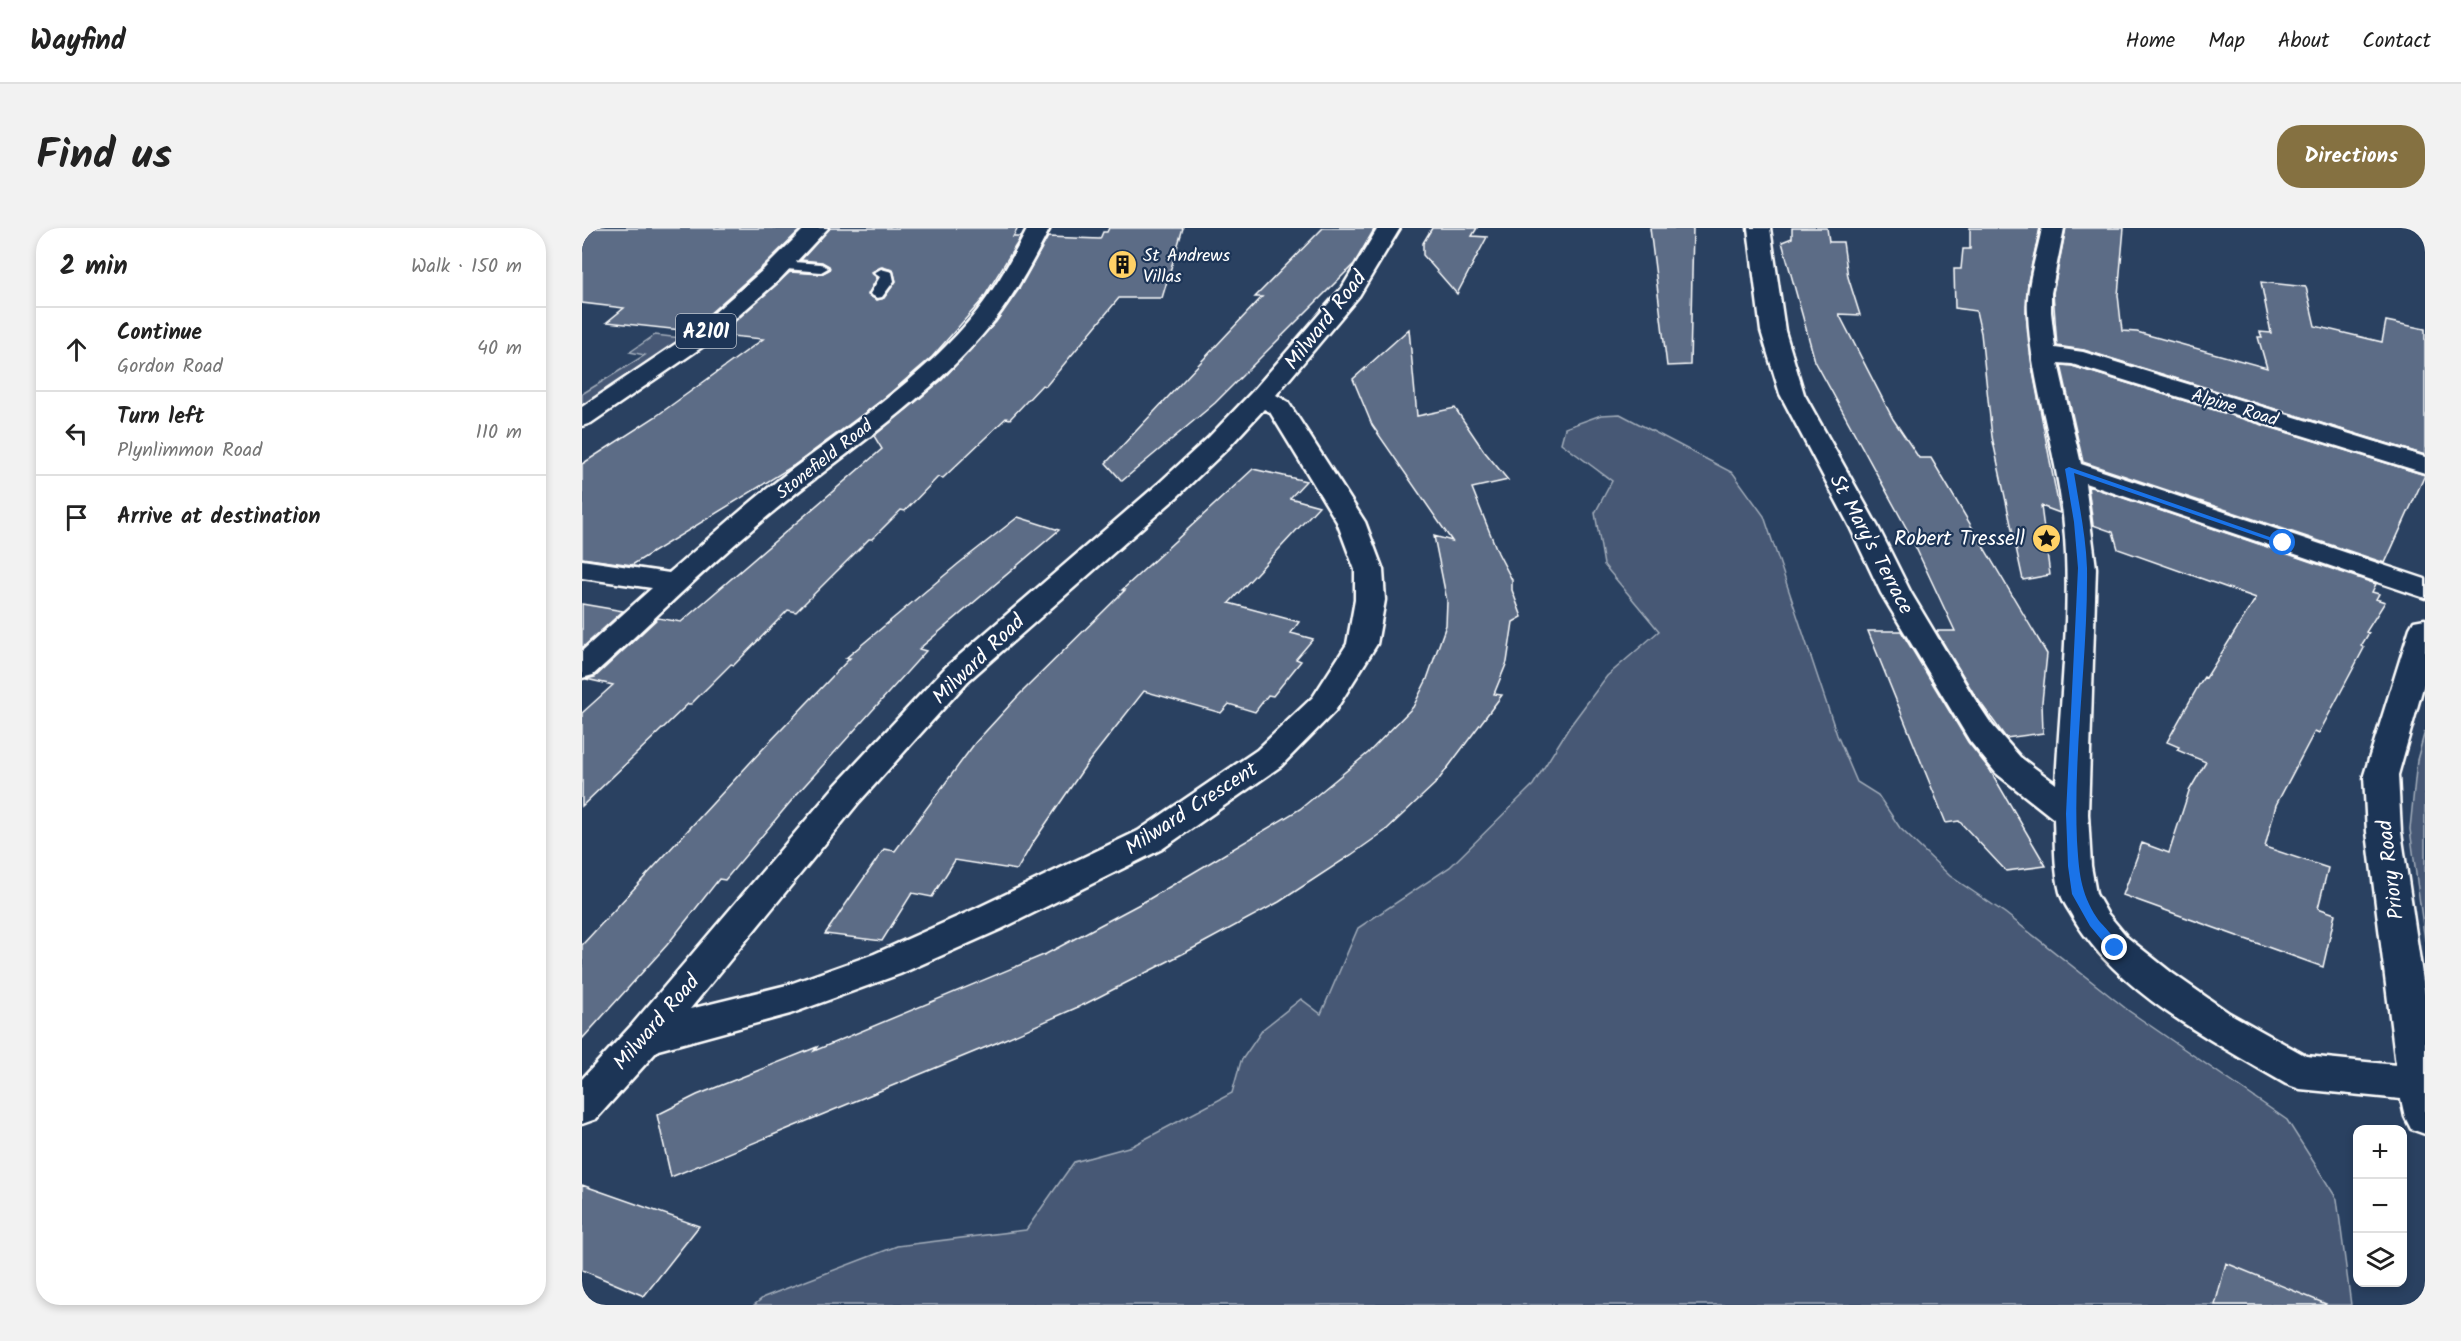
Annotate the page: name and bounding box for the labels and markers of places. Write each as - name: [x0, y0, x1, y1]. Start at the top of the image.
- place label: St Andrews Villas: [1143, 242, 1230, 292]
- building icon: St Andrews Villas: [1106, 249, 1138, 281]
- place icon: Robert Tressell: [2030, 522, 2062, 554]
- place label: Robert Tressell: [1894, 523, 2025, 556]

